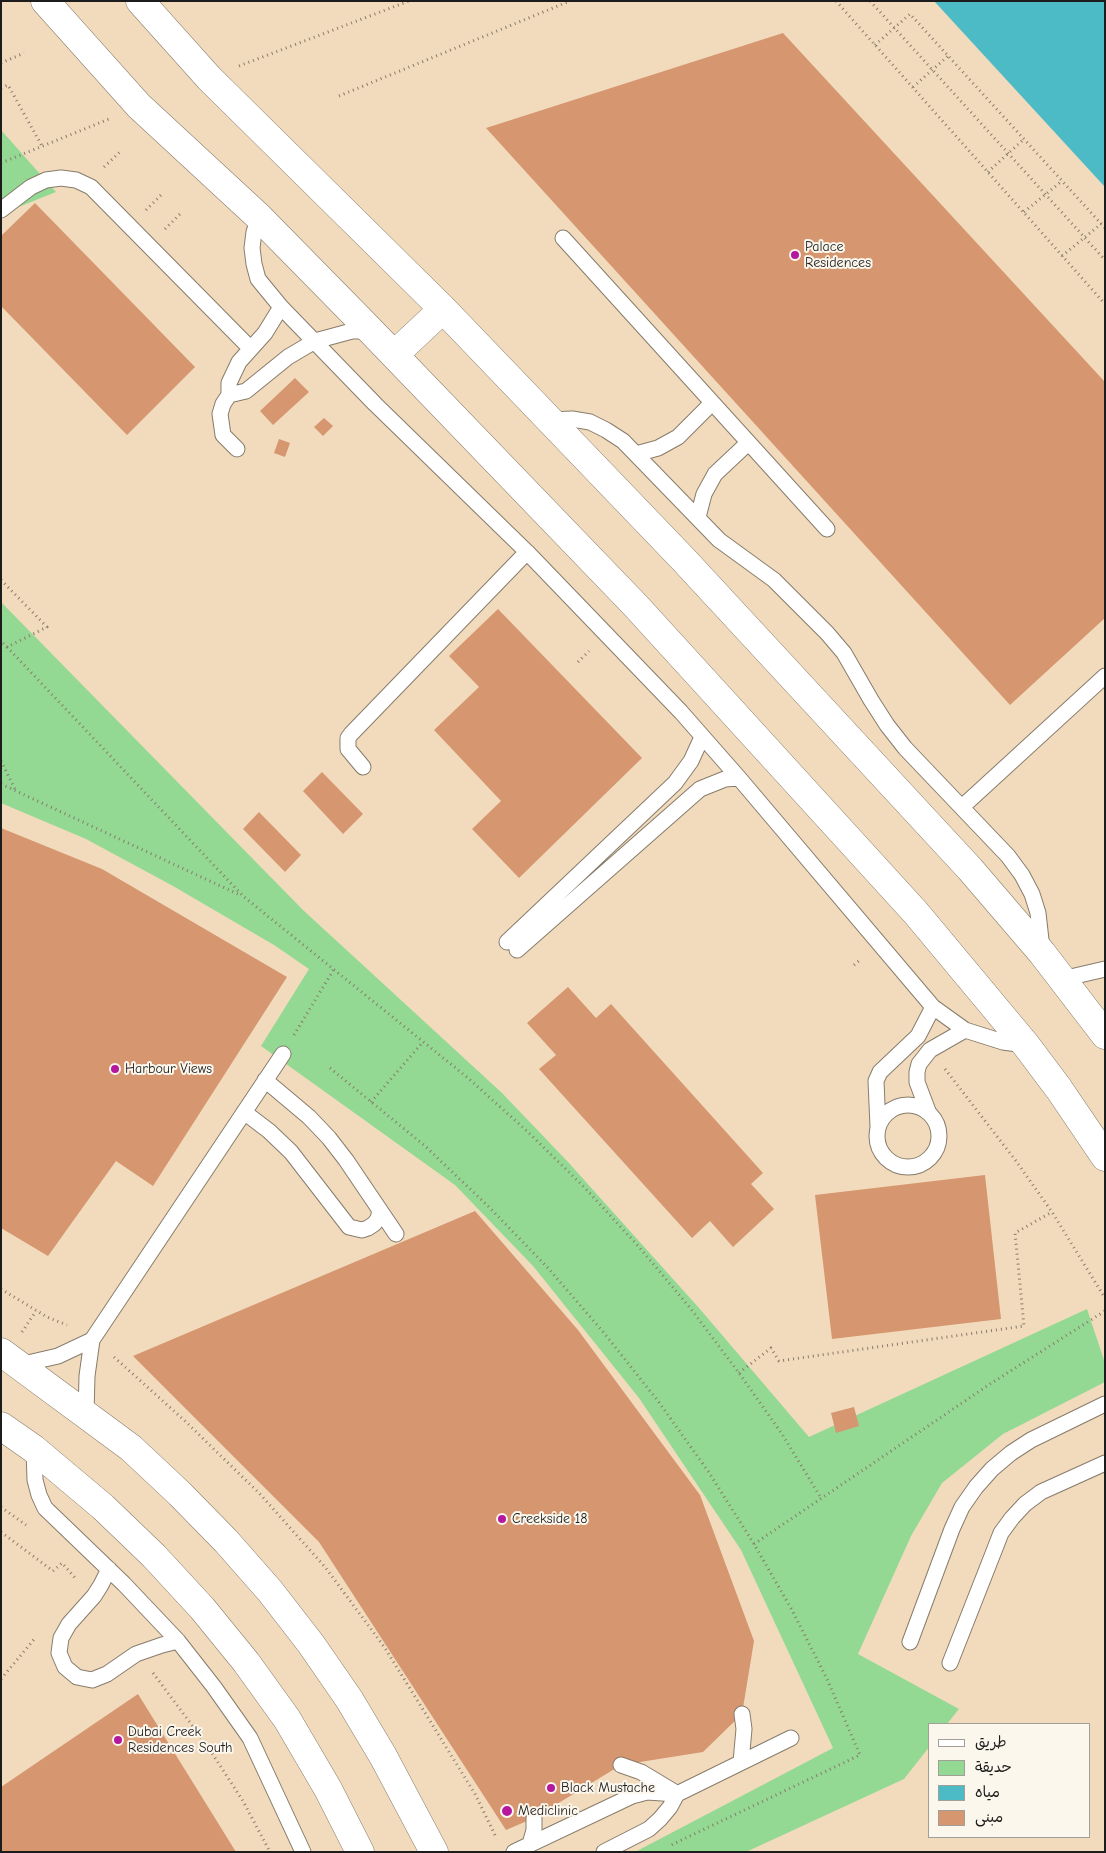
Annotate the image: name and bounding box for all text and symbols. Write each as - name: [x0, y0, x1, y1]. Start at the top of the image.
- place label: Palace Residences: [805, 239, 871, 272]
- marker: Palace Residences: [789, 249, 801, 261]
- place label: Harbour Views: [125, 1061, 212, 1077]
- marker: Harbour Views: [109, 1063, 121, 1075]
- place label: Creekside 18: [512, 1511, 588, 1527]
- marker: Creekside 18: [496, 1513, 508, 1525]
- legend: [928, 1723, 1091, 1838]
- place label: Dubai Creek Residences South: [128, 1724, 232, 1756]
- text: طريق: [975, 1733, 1007, 1751]
- marker: Dubai Creek Residences South: [112, 1734, 124, 1746]
- text: حديقة: [975, 1758, 1012, 1776]
- place label: Black Mustache: [561, 1780, 655, 1796]
- marker: Black Mustache: [545, 1782, 557, 1794]
- text: مياه: [975, 1783, 1000, 1801]
- place label: Mediclinic: [518, 1803, 578, 1819]
- marker: Mediclinic: [500, 1804, 514, 1818]
- text: مبنى: [975, 1808, 1003, 1826]

